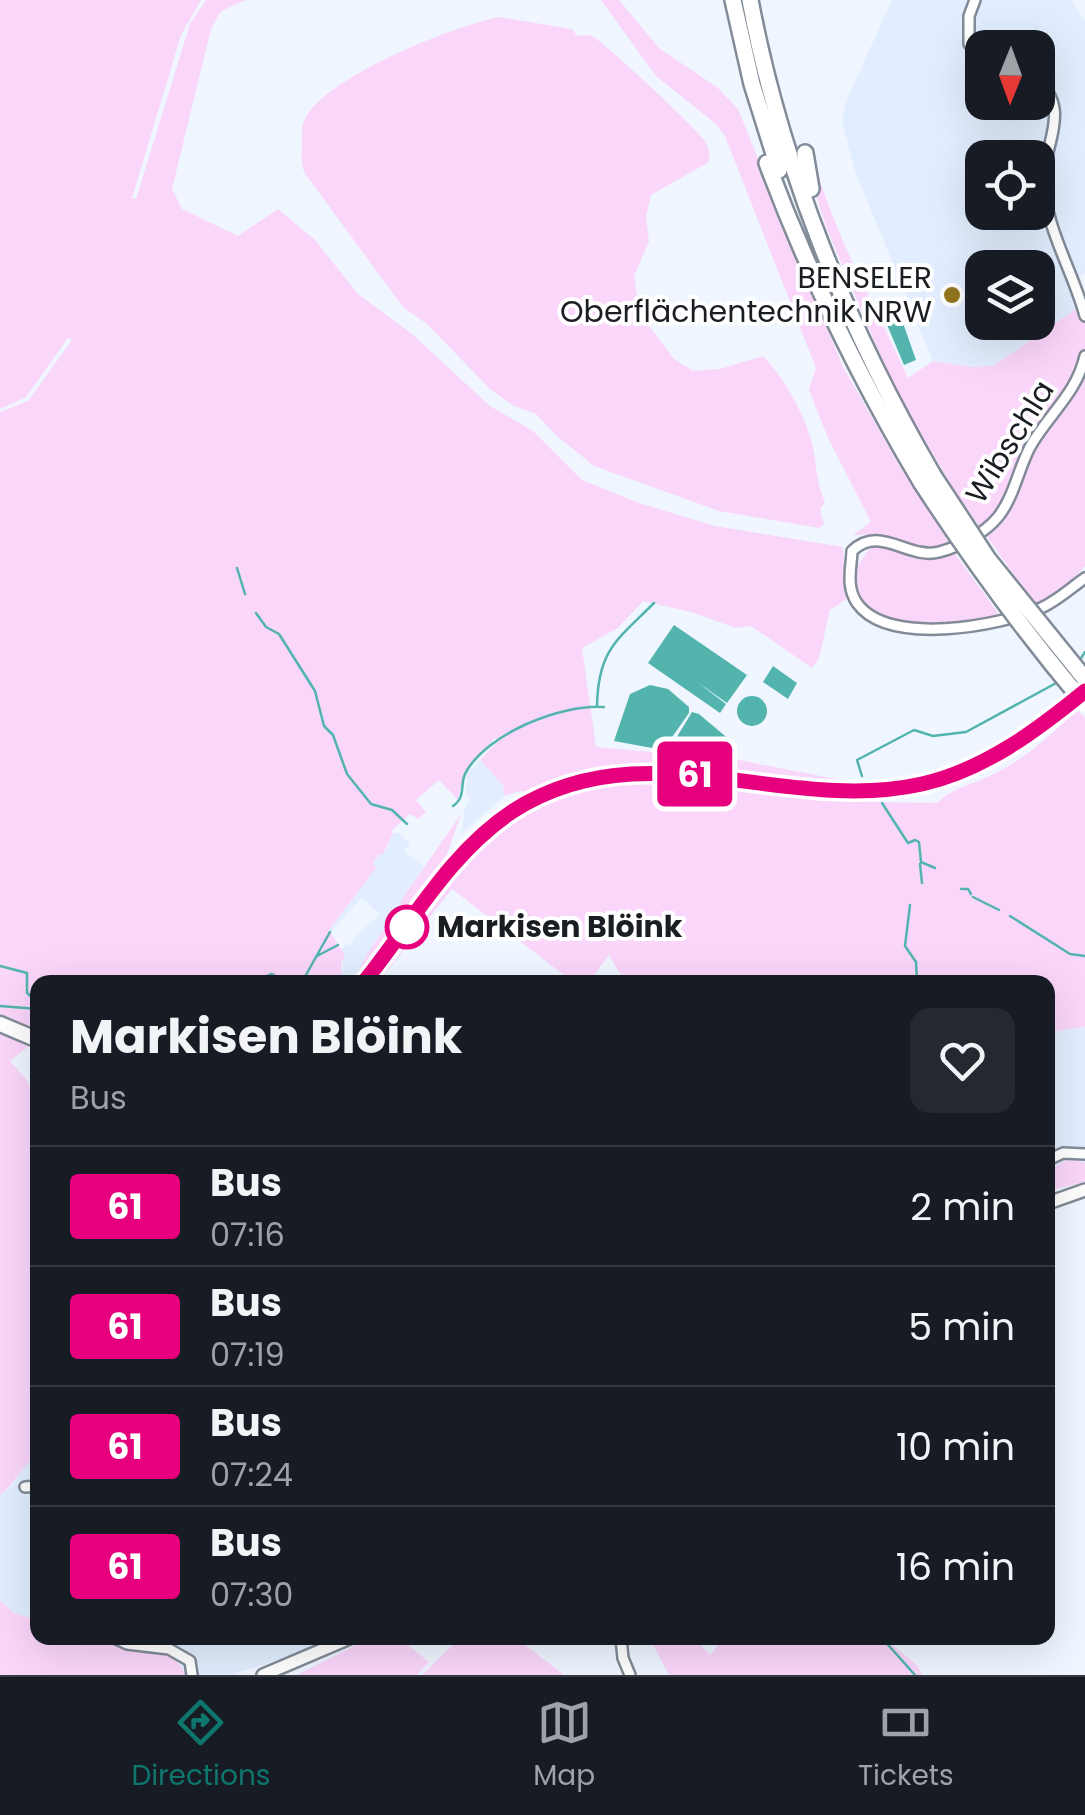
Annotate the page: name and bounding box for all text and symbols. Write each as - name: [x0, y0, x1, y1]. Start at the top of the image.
- north arrow: [965, 30, 1055, 120]
- map controls: [965, 30, 1055, 340]
- button: locate: [965, 140, 1055, 230]
- button: layers: [965, 250, 1055, 340]
- place label: BENSELER Oberflächentechnik NRW: [560, 256, 932, 333]
- marker: BENSELER Oberflächentechnik NRW: [941, 284, 963, 306]
- street label: Wibschla: [955, 372, 1064, 512]
- line badge: 61: [650, 742, 740, 806]
- text: 61: [677, 750, 713, 799]
- place label: Markisen Blöink: [437, 905, 683, 948]
- marker: Markisen Blöink: [386, 906, 428, 948]
- text: Markisen Blöink: [70, 1003, 462, 1070]
- button: heart: [910, 1008, 1015, 1113]
- text: Bus: [70, 1075, 127, 1120]
- text: Bus: [210, 1156, 282, 1209]
- text: 2 min: [910, 1180, 1015, 1233]
- text: 61: [107, 1182, 143, 1231]
- text: 07:16: [210, 1212, 285, 1257]
- text: Bus: [210, 1276, 282, 1329]
- text: 5 min: [908, 1300, 1015, 1353]
- text: 61: [107, 1302, 143, 1351]
- text: 07:19: [210, 1332, 285, 1377]
- text: Bus: [210, 1396, 282, 1449]
- text: 10 min: [896, 1420, 1015, 1473]
- text: 61: [107, 1422, 143, 1471]
- text: 07:24: [210, 1452, 293, 1497]
- text: Bus: [210, 1516, 282, 1569]
- text: 16 min: [896, 1540, 1015, 1593]
- text: 61: [107, 1542, 143, 1591]
- text: 07:30: [210, 1572, 293, 1617]
- tab: Directions: [131, 1695, 270, 1797]
- tab: Map: [533, 1695, 595, 1797]
- tab: Tickets: [858, 1695, 954, 1797]

